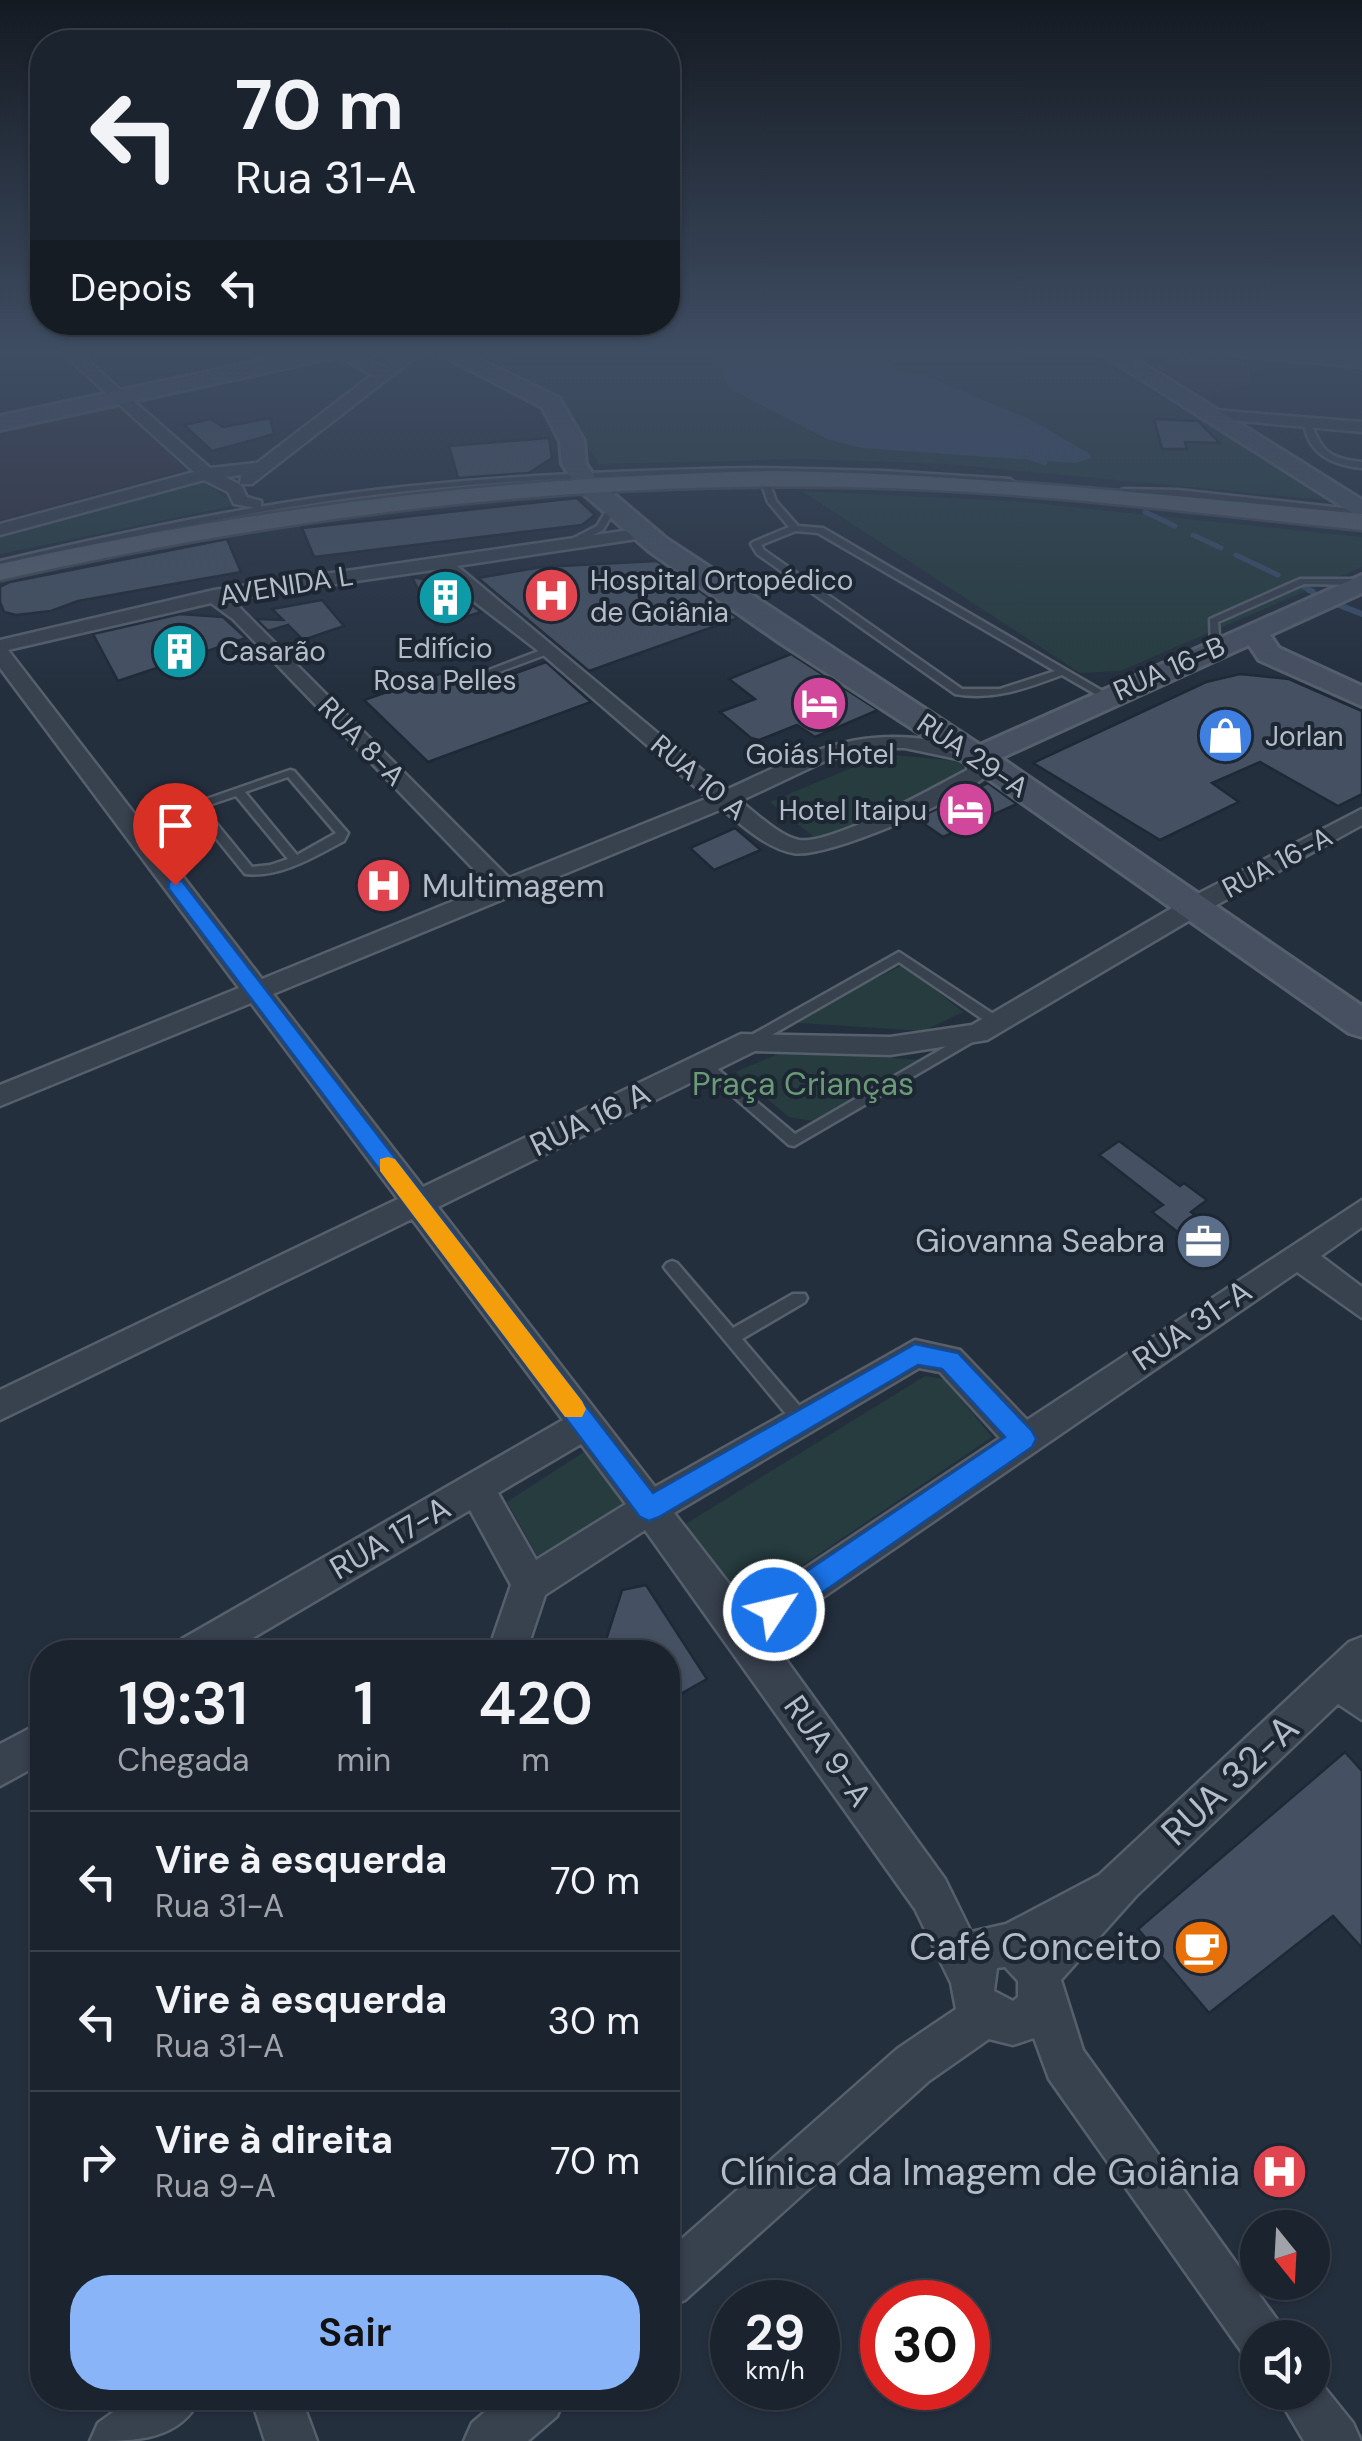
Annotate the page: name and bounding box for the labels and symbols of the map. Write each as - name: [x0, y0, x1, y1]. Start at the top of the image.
- street label: AVENIDA L: [217, 557, 356, 614]
- place label: Hospital Ortopédico de Goiânia: [590, 562, 853, 631]
- hospital icon: Hospital Ortopédico de Goiânia: [521, 566, 581, 626]
- building icon: Edifício Rosa Pelles: [415, 567, 475, 627]
- building icon: Casarão: [150, 621, 210, 681]
- street label: RUA 16-B: [1108, 627, 1231, 709]
- place label: Edifício Rosa Pelles: [374, 630, 516, 699]
- place label: Casarão: [219, 633, 326, 670]
- hotel icon: Goiás Hotel: [790, 673, 850, 733]
- street label: RUA 8-A: [310, 689, 413, 794]
- street label: RUA 29-A: [910, 705, 1036, 806]
- shop icon: Jorlan: [1196, 706, 1256, 766]
- place label: Jorlan: [1265, 718, 1344, 755]
- street label: RUA 10 A: [643, 727, 754, 828]
- place label: Goiás Hotel: [745, 736, 895, 773]
- hotel icon: Hotel Itaipu: [936, 780, 996, 840]
- pin: [133, 783, 218, 886]
- place label: Hotel Itaipu: [779, 792, 927, 829]
- street label: RUA 16-A: [1216, 818, 1339, 907]
- hospital icon: Multimagem: [353, 856, 413, 916]
- place label: Multimagem: [422, 865, 604, 907]
- park label: Praça Crianças: [692, 1063, 914, 1105]
- street label: RUA 16 A: [523, 1072, 657, 1166]
- office icon: Giovanna Seabra: [1174, 1211, 1234, 1271]
- place label: Giovanna Seabra: [915, 1220, 1165, 1262]
- street label: RUA 31-A: [1124, 1270, 1260, 1380]
- street label: RUA 17-A: [322, 1487, 458, 1589]
- position arrow: [722, 1558, 826, 1662]
- street label: RUA 9-A: [775, 1687, 881, 1815]
- street label: RUA 32-A: [1151, 1704, 1309, 1856]
- cafe icon: Café Conceito: [1171, 1917, 1231, 1977]
- place label: Café Conceito: [909, 1922, 1162, 1972]
- hospital icon: Clínica da Imagem de Goiânia: [1249, 2142, 1309, 2202]
- place label: Clínica da Imagem de Goiânia: [720, 2147, 1240, 2197]
- north arrow: [1240, 2210, 1330, 2300]
- speed limit sign: 30: [860, 2280, 990, 2410]

